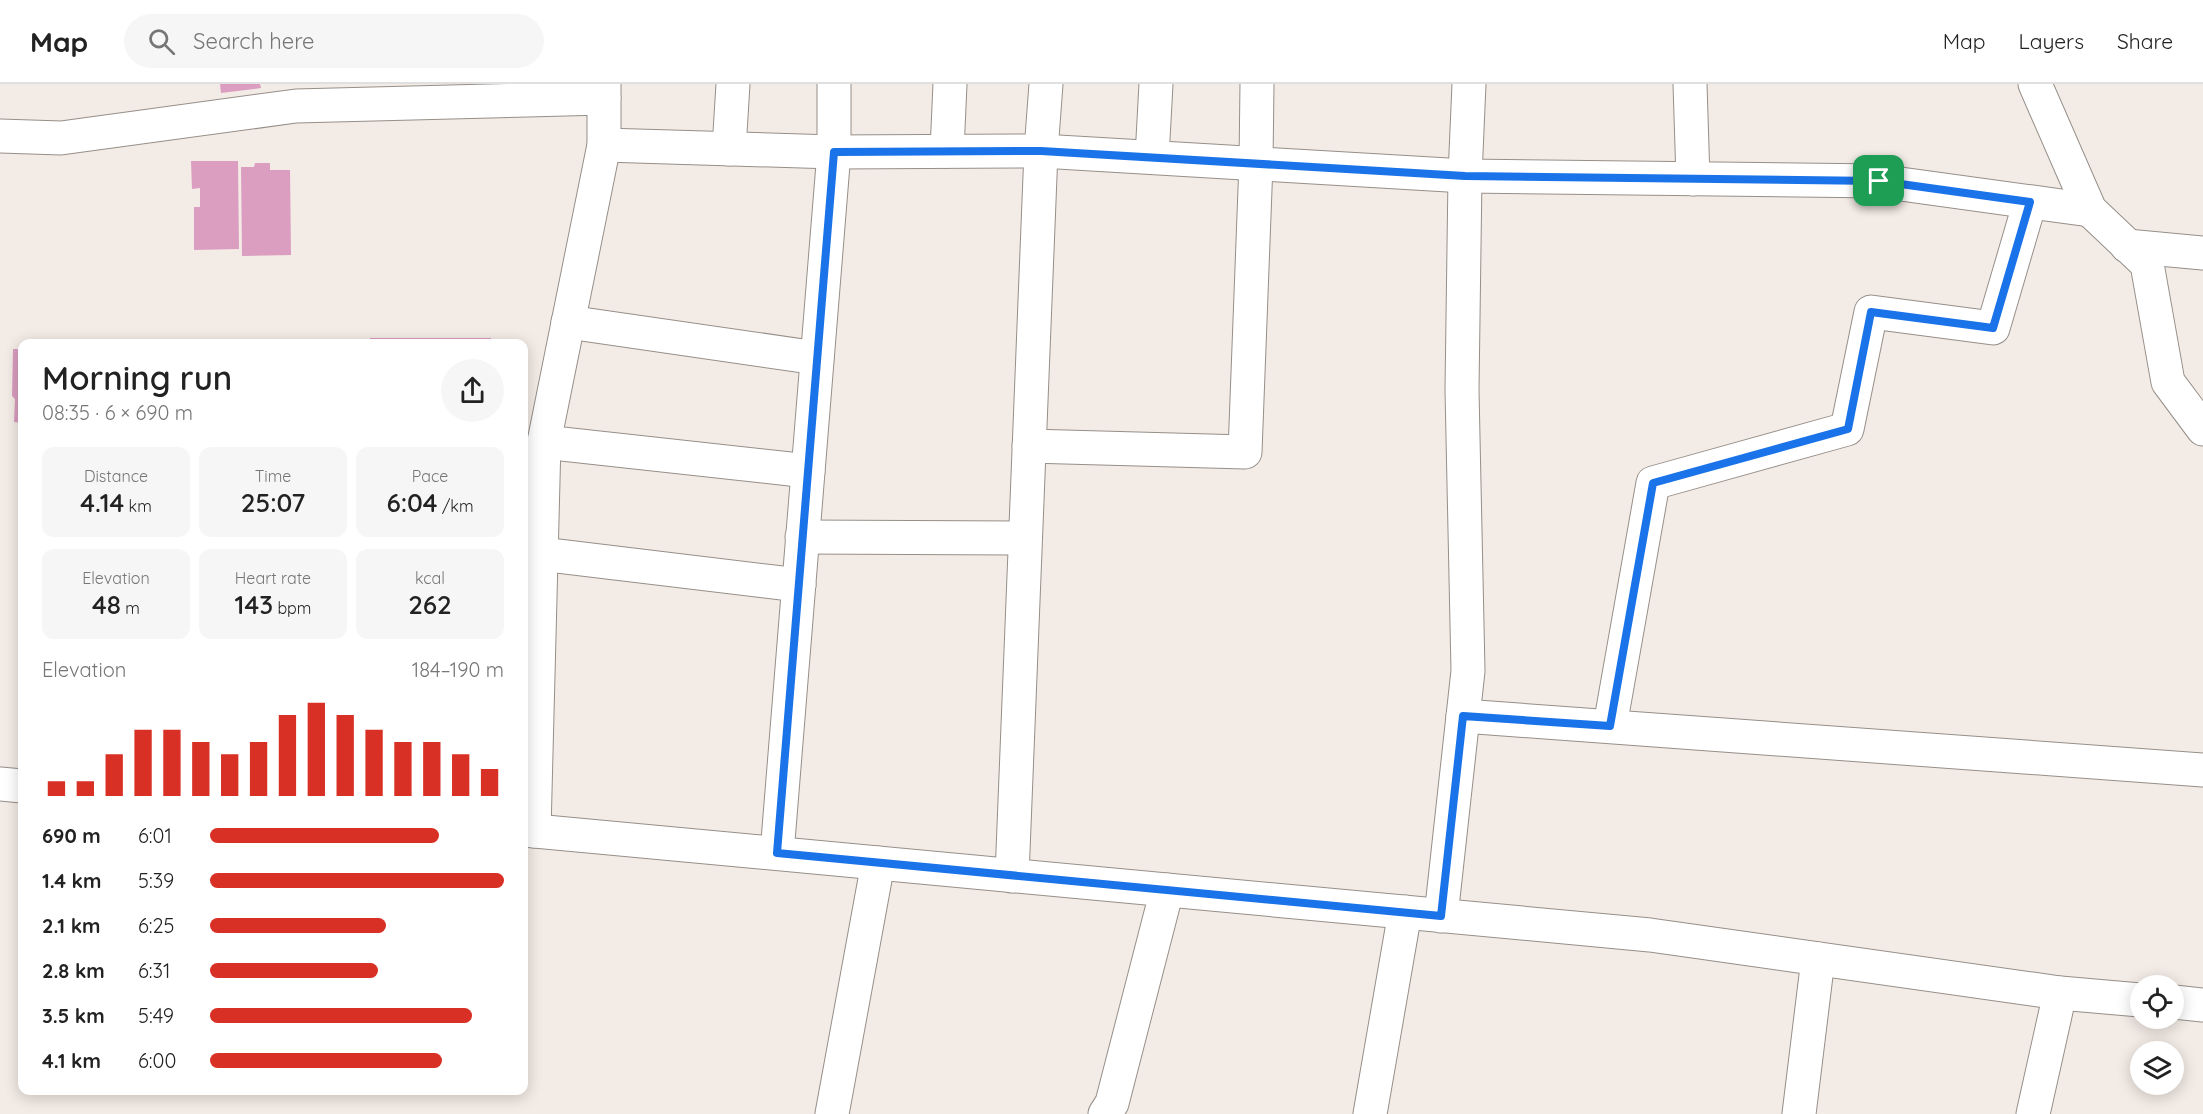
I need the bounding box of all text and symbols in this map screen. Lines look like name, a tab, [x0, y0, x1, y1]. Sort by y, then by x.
search box	[124, 14, 544, 68]
text: Map	[30, 24, 88, 59]
icon: search	[145, 25, 178, 58]
text: Search here	[193, 27, 315, 55]
text: Map	[1943, 28, 1986, 54]
text: Layers	[2019, 28, 2084, 54]
text: Share	[2117, 28, 2173, 54]
pin	[1853, 155, 1904, 206]
icon: arrive	[1862, 164, 1895, 197]
text: Morning run	[42, 357, 232, 398]
button: share	[441, 359, 504, 422]
text: 08:35 · 6 × 690 m	[42, 400, 193, 425]
text: Distance	[84, 466, 148, 486]
text: Time	[255, 466, 291, 486]
text: Pace	[412, 466, 448, 486]
text: 4.14	[80, 486, 124, 519]
text: 25:07	[241, 486, 305, 519]
text: 6:04	[386, 486, 438, 519]
text: km	[124, 496, 152, 516]
text: /km	[438, 496, 474, 516]
text: Elevation	[82, 568, 150, 588]
text: Heart rate	[235, 568, 311, 588]
text: kcal	[415, 568, 445, 588]
text: 48	[92, 588, 121, 621]
text: 143	[235, 588, 273, 621]
text: 262	[408, 588, 452, 621]
text: m	[121, 598, 140, 618]
text: bpm	[273, 598, 311, 618]
text: Elevation	[42, 657, 126, 682]
text: 184–190 m	[412, 657, 504, 682]
text: 690 m	[42, 823, 101, 848]
text: 6:01	[138, 823, 172, 848]
text: 1.4 km	[42, 868, 101, 893]
text: 5:39	[138, 868, 174, 893]
text: 2.1 km	[42, 913, 101, 938]
text: 6:25	[138, 913, 174, 938]
text: 2.8 km	[42, 958, 105, 983]
text: 6:31	[138, 958, 170, 983]
map controls	[2130, 975, 2184, 1095]
button: locate	[2130, 975, 2184, 1029]
text: 3.5 km	[42, 1003, 105, 1028]
text: 5:49	[138, 1003, 174, 1028]
button: layers	[2130, 1041, 2184, 1095]
text: 4.1 km	[42, 1048, 101, 1073]
text: 6:00	[138, 1048, 176, 1073]

